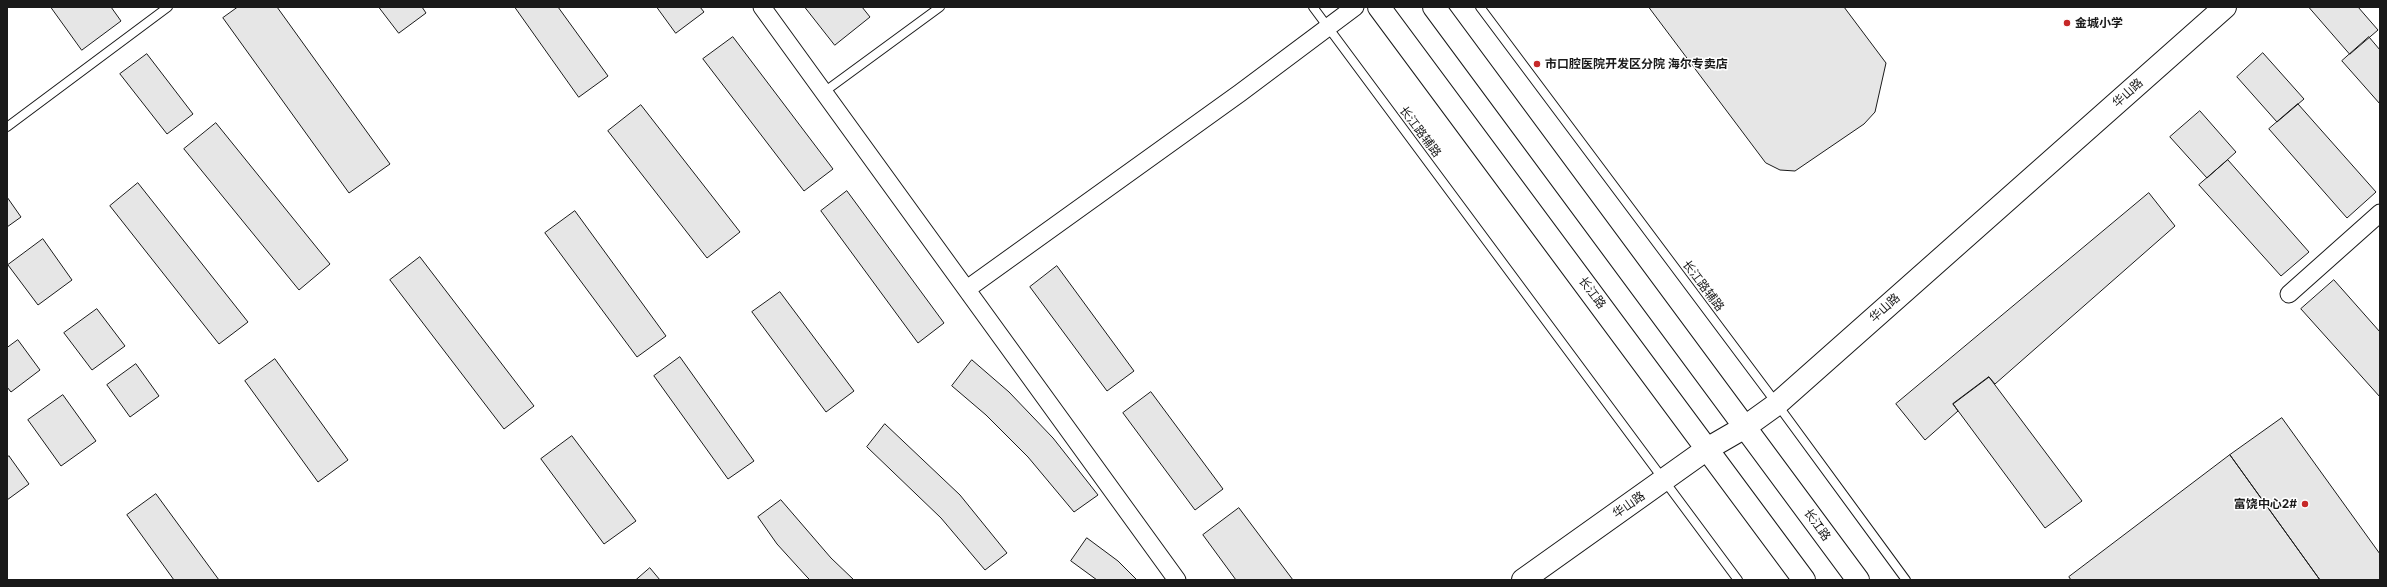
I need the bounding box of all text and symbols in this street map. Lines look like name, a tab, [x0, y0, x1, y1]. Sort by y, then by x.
place label: 金城小学	[2075, 16, 2123, 30]
marker: 金城小学	[2062, 18, 2072, 28]
place label: 市口腔医院开发区分院 海尔专卖店	[1545, 57, 1728, 71]
marker: 市口腔医院开发区分院 海尔专卖店	[1532, 59, 1542, 69]
street label: 华山路	[2110, 76, 2146, 110]
street label: 长江路辅路	[1396, 104, 1444, 160]
street label: 长江路辅路	[1679, 258, 1727, 314]
street label: 长江路	[1575, 274, 1609, 312]
street label: 华山路	[1867, 291, 1903, 325]
street label: 华山路	[1610, 489, 1648, 521]
place label: 富饶中心2#	[2234, 497, 2297, 511]
marker: 富饶中心2#	[2300, 499, 2310, 509]
street label: 长江路	[1801, 506, 1833, 544]

